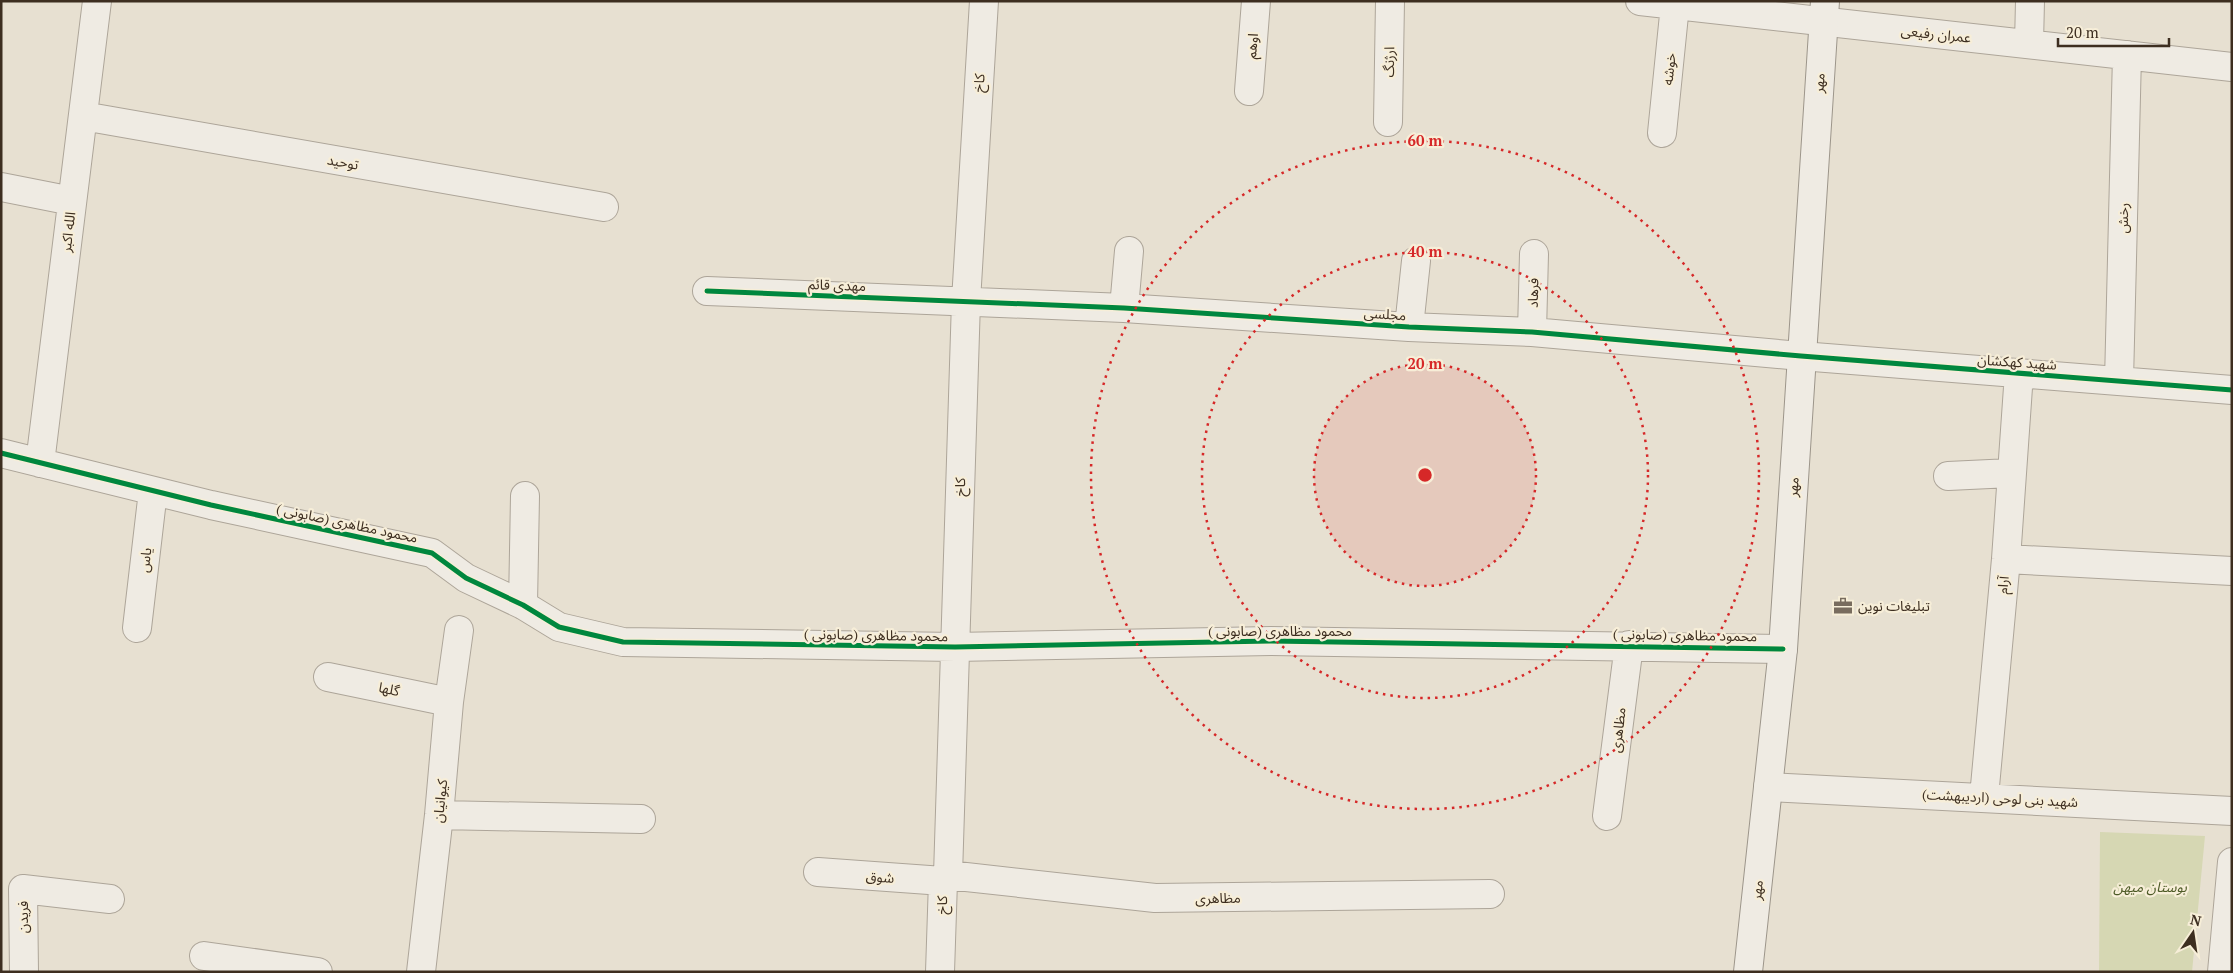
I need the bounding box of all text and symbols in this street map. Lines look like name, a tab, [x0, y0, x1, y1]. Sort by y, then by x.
scale bar	[2058, 15, 2169, 47]
street label: عمران رفیعی	[1900, 20, 1972, 47]
text: 20 m	[2066, 22, 2099, 42]
street label: اوهم	[1241, 32, 1264, 60]
street label: ارژنگ	[1379, 47, 1398, 77]
street label: خوشه	[1657, 52, 1680, 86]
street label: مهر	[1808, 72, 1829, 95]
street label: کاخ	[968, 73, 991, 93]
text: 60 m	[1408, 130, 1443, 150]
street label: توحید	[326, 149, 360, 174]
street label: رخش	[2113, 203, 2132, 233]
street label: الله اکبر	[55, 211, 79, 254]
text: 40 m	[1408, 241, 1443, 261]
street label: مهدی قائم	[808, 274, 866, 297]
street label: فرهاد	[1523, 278, 1542, 308]
street label: مجلسی	[1363, 303, 1407, 324]
street label: شهید کهکشان	[1977, 349, 2057, 374]
text: 20 m	[1408, 353, 1443, 373]
centre of rings	[1416, 466, 1434, 484]
street label: مهر	[1782, 476, 1803, 499]
street label: کاخ	[950, 477, 971, 497]
street label: محمود مظاهری (صابونی )	[275, 498, 420, 547]
street label: یاس	[134, 546, 155, 574]
street label: آرام	[1992, 574, 2015, 595]
office icon: تبلیغات نوین	[1832, 595, 1854, 617]
place label: تبلیغات نوین	[1858, 596, 1930, 615]
street label: محمود مظاهری (صابونی )	[1208, 621, 1352, 640]
street label: محمود مظاهری (صابونی )	[804, 624, 948, 645]
street label: محمود مظاهری (صابونی )	[1613, 624, 1757, 645]
street label: گلها	[377, 677, 402, 700]
street label: مظاهری	[1605, 706, 1630, 754]
street label: کیوانیان	[428, 778, 451, 824]
street label: شهید بنی لوحی (اردیبهشت)	[1922, 784, 2079, 811]
street label: شوق	[865, 866, 895, 887]
park label: بوستان میهن	[2113, 877, 2187, 896]
street label: مهر	[1746, 879, 1767, 902]
street label: مظاهری	[1195, 888, 1241, 907]
street label: کاخ	[932, 895, 953, 915]
street label: فریدن	[13, 901, 32, 933]
north arrow	[2168, 908, 2218, 958]
text: N	[2189, 909, 2204, 930]

